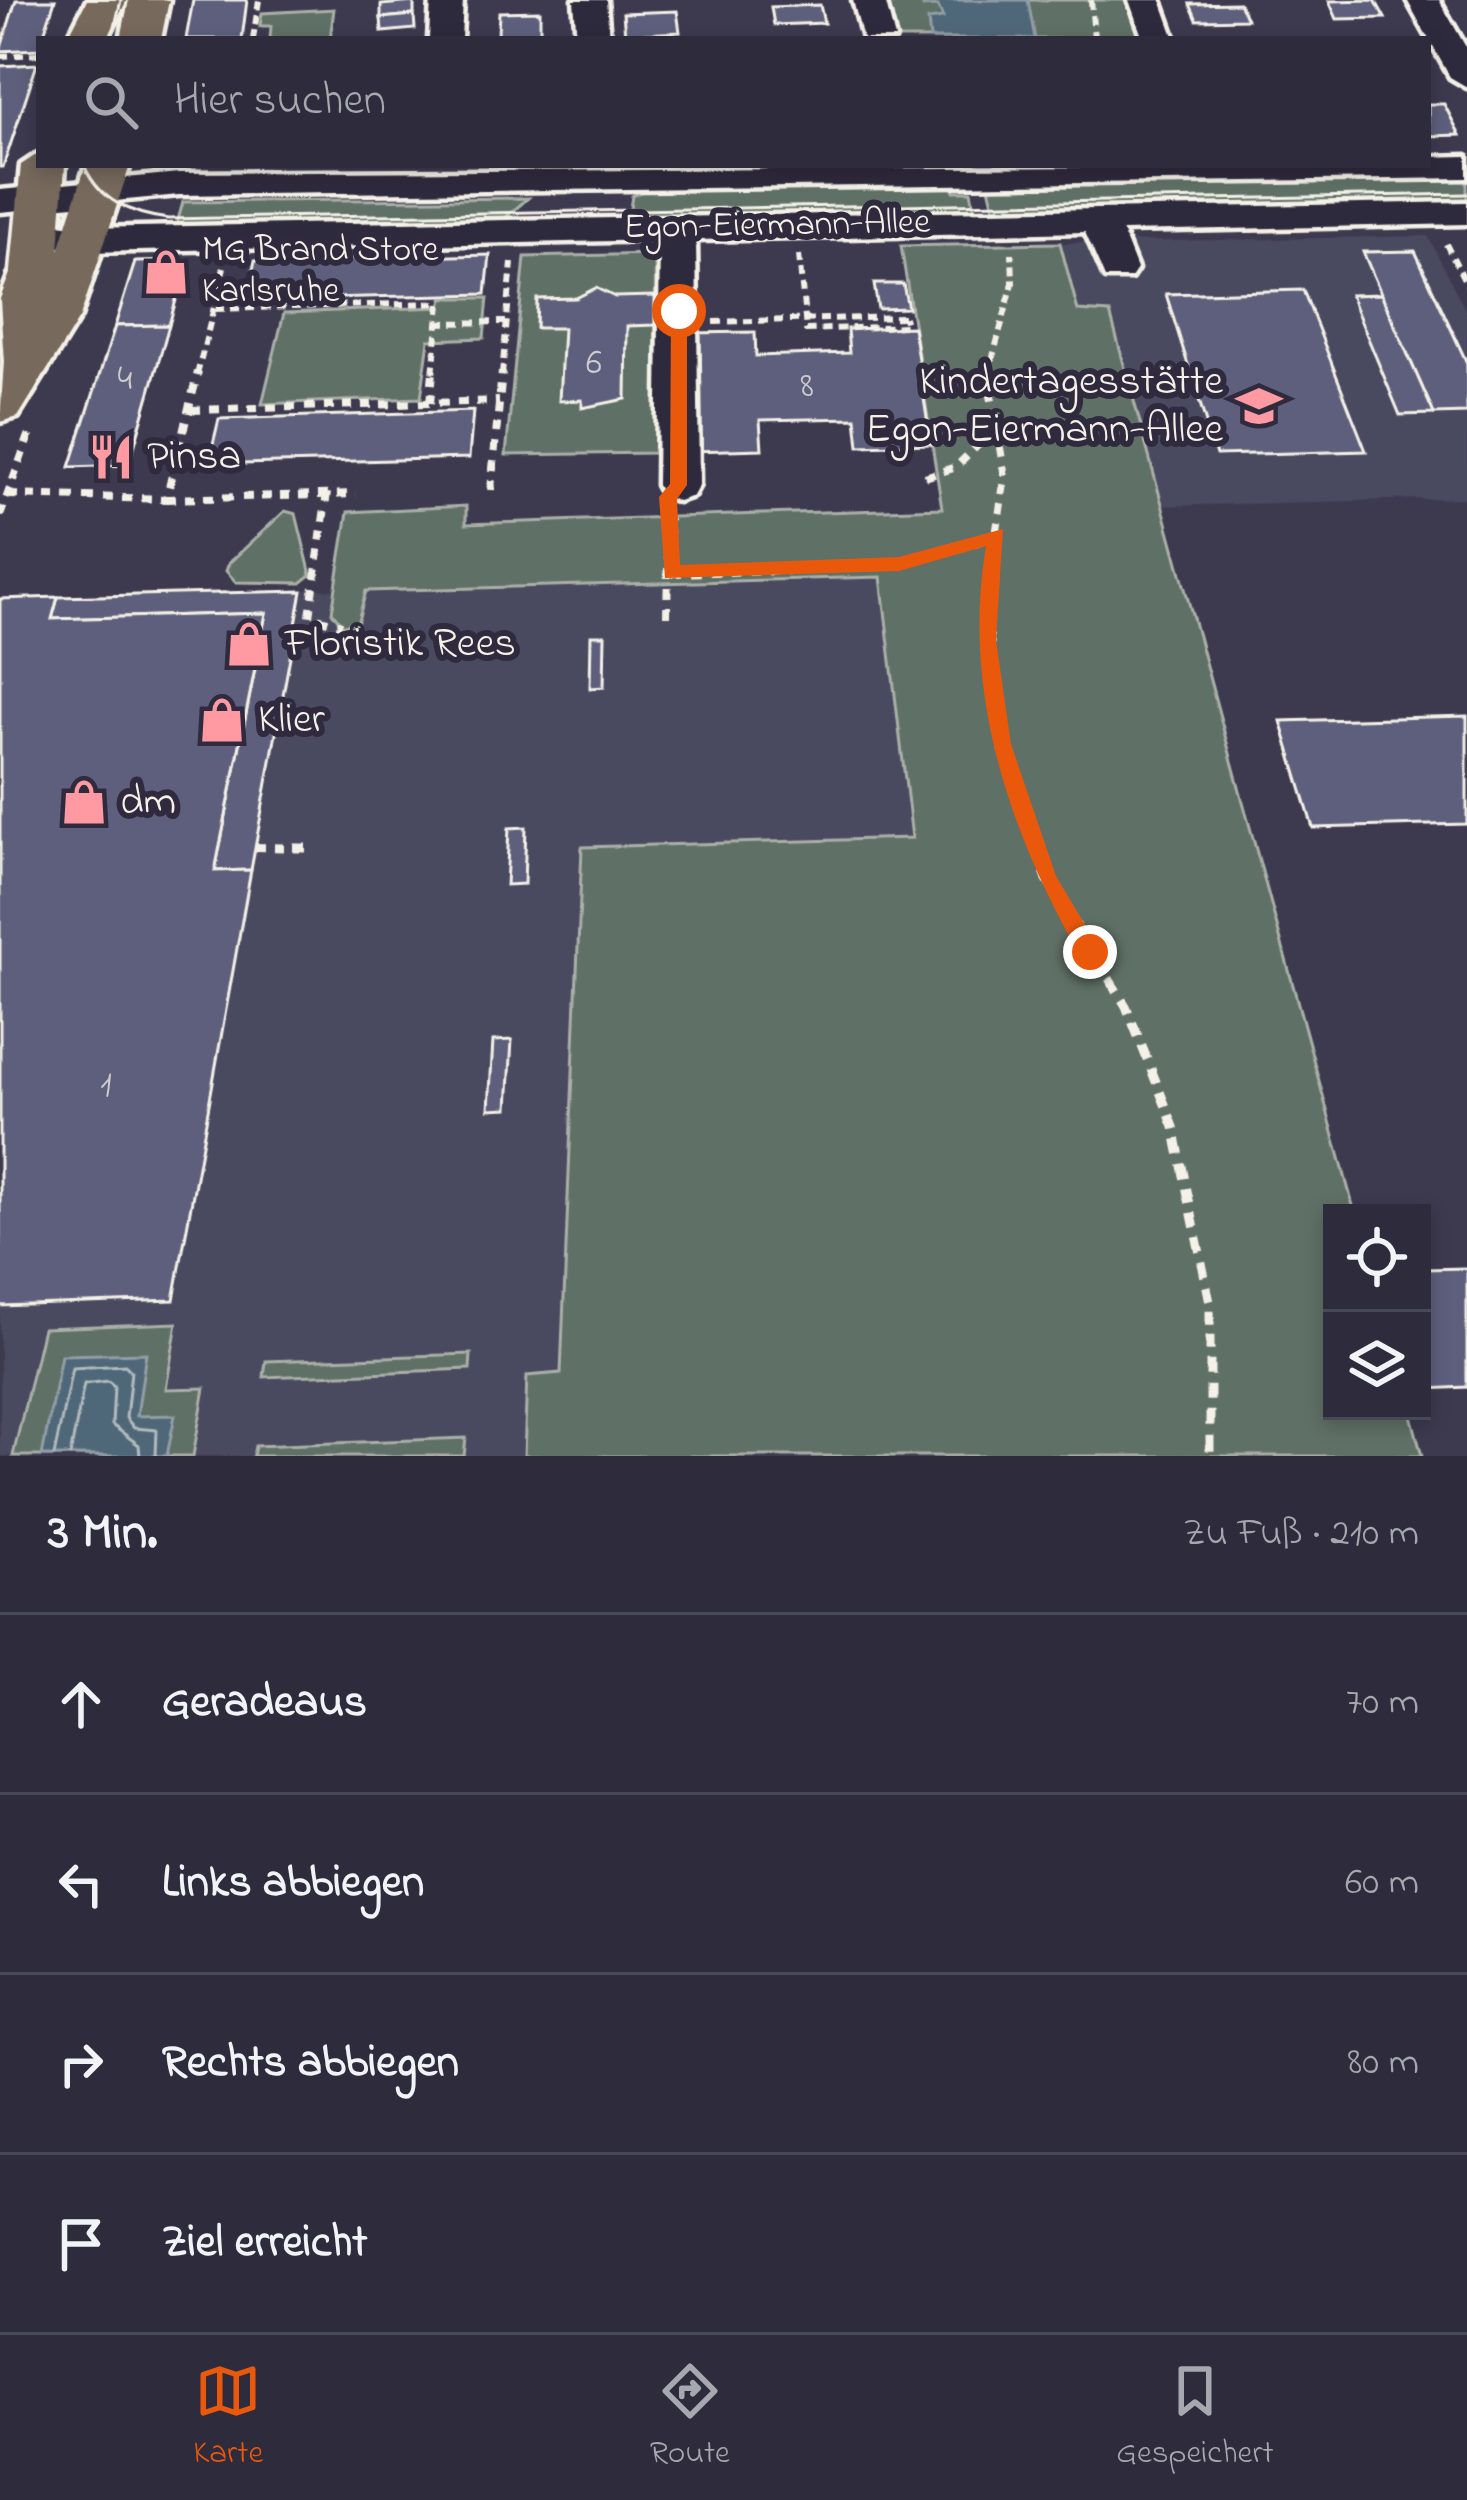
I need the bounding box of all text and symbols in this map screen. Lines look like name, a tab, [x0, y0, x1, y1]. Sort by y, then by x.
search box	[36, 36, 1431, 168]
icon: search	[78, 69, 144, 135]
text: Hier suchen	[174, 69, 386, 135]
street label: Egon-Eiermann-Allee	[623, 197, 932, 255]
place label: MG Brand Store Karlsruhe	[202, 225, 439, 319]
shop icon: MG Brand Store Karlsruhe	[141, 247, 191, 297]
route start	[652, 284, 706, 338]
house number: 6	[586, 338, 602, 391]
place label: Kindertagesstätte Egon-Eiermann-Allee	[865, 352, 1223, 461]
house number: 4	[118, 354, 133, 407]
house number: 8	[800, 361, 814, 414]
school or university icon: Kindertagesstätte Egon-Eiermann-Allee	[1234, 381, 1284, 431]
place label: Pinsa	[147, 427, 241, 488]
restaurant icon: Pinsa	[86, 432, 136, 482]
place label: Floristik Rees	[284, 614, 516, 675]
shop icon: Floristik Rees	[224, 619, 274, 669]
place label: Klier	[258, 690, 326, 751]
shop icon: Klier	[197, 695, 247, 745]
place label: dm	[120, 772, 176, 833]
shop icon: dm	[59, 777, 109, 827]
route end	[1063, 925, 1117, 979]
house number: 1	[100, 1060, 112, 1113]
map controls	[1323, 1204, 1431, 1420]
button: locate	[1323, 1204, 1431, 1312]
button: layers	[1323, 1312, 1431, 1420]
text: 3 Min.	[48, 1497, 158, 1572]
text: Zu Fuß · 210 m	[1183, 1506, 1419, 1563]
icon: ahead	[48, 1671, 114, 1737]
text: Geradeaus	[162, 1671, 367, 1737]
text: 70 m	[1346, 1675, 1419, 1732]
icon: left	[48, 1851, 114, 1917]
text: Links abbiegen	[162, 1851, 424, 1917]
text: 60 m	[1345, 1855, 1419, 1912]
icon: right	[48, 2031, 114, 2097]
text: Rechts abbiegen	[162, 2031, 459, 2097]
text: 80 m	[1348, 2035, 1419, 2092]
icon: arrive	[48, 2211, 114, 2277]
text: Ziel erreicht	[162, 2211, 367, 2277]
tab: Karte	[193, 2358, 263, 2478]
tab: Route	[650, 2358, 730, 2478]
tab: Gespeichert	[1116, 2358, 1274, 2478]

